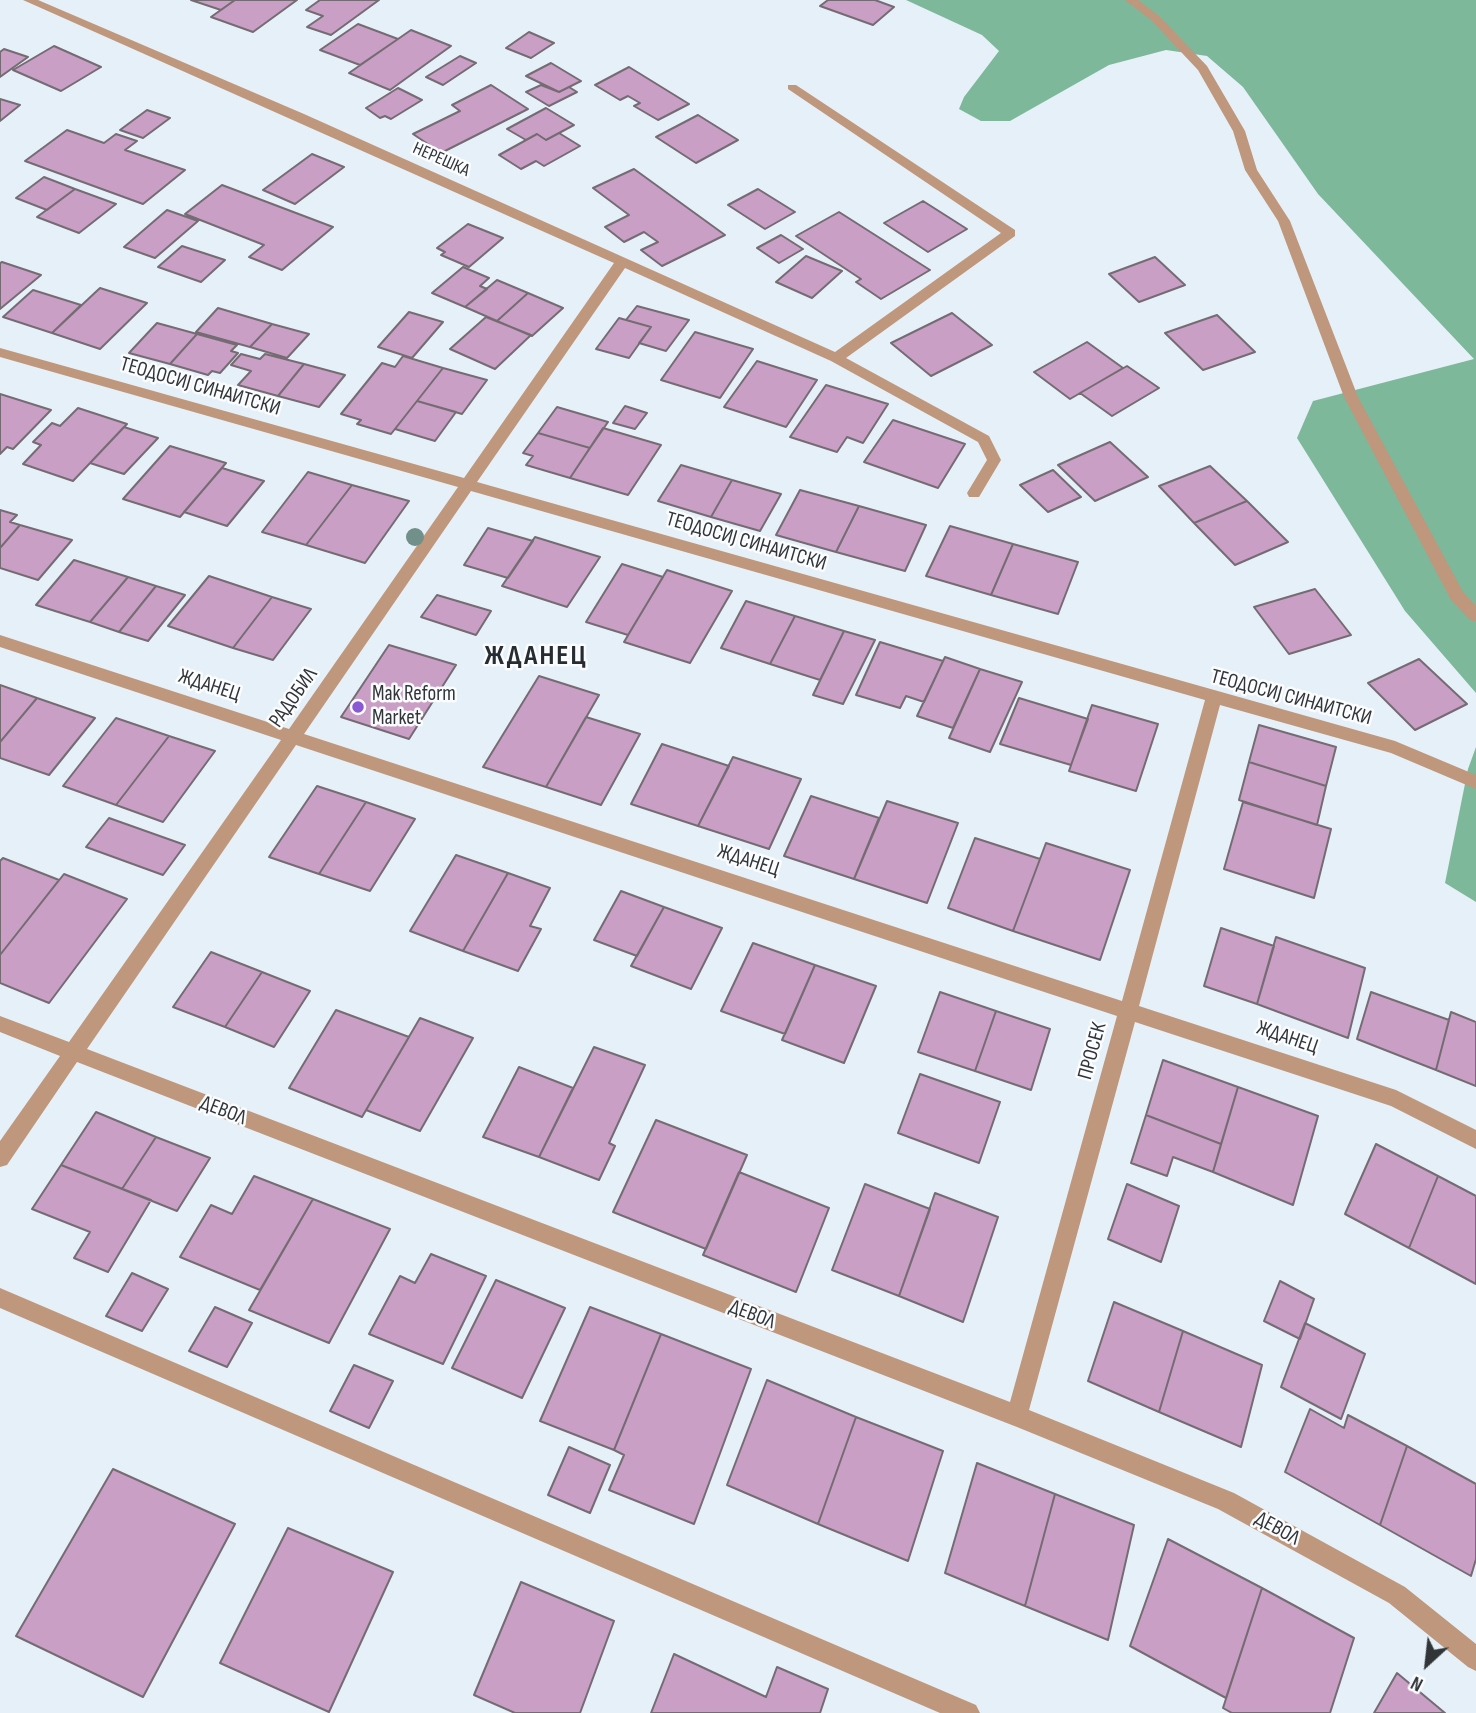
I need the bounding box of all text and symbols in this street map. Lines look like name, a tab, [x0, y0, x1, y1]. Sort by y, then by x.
street label: НЕРЕШКА	[409, 138, 473, 182]
street label: ТЕОДОСИЈ СИНАИТСКИ	[117, 352, 283, 422]
street label: ТЕОДОСИЈ СИНАИТСКИ	[663, 507, 829, 577]
district label: ЖДАНЕЦ	[485, 640, 587, 674]
street label: РАДОБИЛ	[264, 663, 324, 733]
street label: ЖДАНЕЦ	[175, 664, 243, 708]
street label: ТЕОДОСИЈ СИНАИТСКИ	[1208, 664, 1374, 732]
place label: Mak Reform Market	[372, 682, 456, 732]
marker: Mak Reform Market	[350, 699, 366, 715]
street label: ЖДАНЕЦ	[714, 839, 782, 883]
street label: ЖДАНЕЦ	[1253, 1016, 1321, 1060]
street label: ПРОСЕК	[1073, 1020, 1113, 1082]
street label: ДЕВОЛ	[196, 1091, 250, 1131]
street label: ДЕВОЛ	[725, 1295, 779, 1335]
street label: ДЕВОЛ	[1250, 1507, 1304, 1551]
north arrow	[1392, 1629, 1462, 1699]
text: N	[1407, 1671, 1427, 1696]

